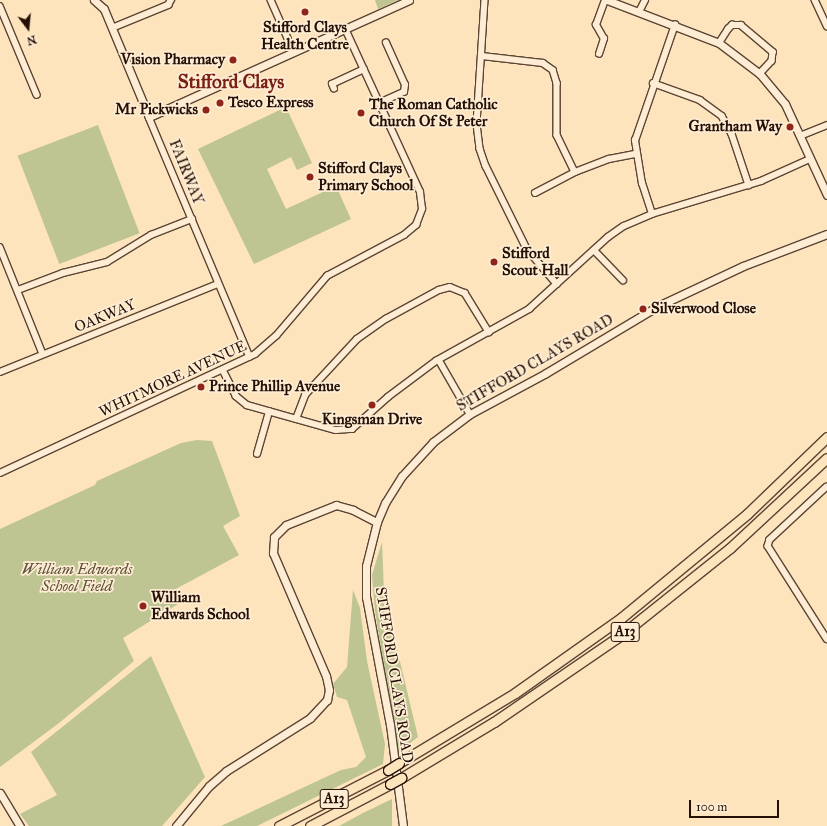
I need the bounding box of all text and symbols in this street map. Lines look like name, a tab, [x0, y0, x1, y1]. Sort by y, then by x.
marker: Stifford Clays Health Centre	[300, 7, 310, 17]
north arrow	[8, 8, 48, 48]
place label: Stifford Clays Health Centre	[261, 18, 349, 53]
text: N	[25, 32, 38, 48]
place label: Vision Pharmacy	[121, 51, 225, 69]
marker: Vision Pharmacy	[228, 55, 238, 65]
district label: Stifford Clays	[178, 71, 284, 93]
place label: Tesco Express	[228, 94, 314, 112]
place label: The Roman Catholic Church Of St Peter	[369, 95, 498, 130]
marker: Tesco Express	[215, 98, 225, 108]
place label: Mr Pickwicks	[115, 101, 198, 119]
marker: Mr Pickwicks	[201, 105, 211, 115]
marker: The Roman Catholic Church Of St Peter	[356, 108, 366, 118]
place label: Grantham Way	[689, 118, 782, 136]
marker: Grantham Way	[785, 122, 795, 132]
street label: FAIRWAY	[165, 137, 207, 207]
place label: Stifford Clays Primary School	[318, 159, 414, 194]
marker: Stifford Clays Primary School	[305, 172, 315, 182]
place label: Stifford Scout Hall	[502, 244, 569, 279]
marker: Stifford Scout Hall	[489, 257, 499, 267]
street label: OAKWAY	[72, 296, 138, 336]
place label: Silverwood Close	[651, 300, 756, 318]
marker: Silverwood Close	[638, 304, 648, 314]
street label: STIFFORD CLAYS ROAD	[453, 311, 617, 415]
street label: WHITMORE AVENUE	[96, 337, 250, 421]
place label: Prince Phillip Avenue	[209, 378, 340, 396]
marker: Prince Phillip Avenue	[196, 382, 206, 392]
marker: Kingsman Drive	[367, 400, 377, 410]
place label: Kingsman Drive	[322, 411, 422, 429]
park label: William Edwards School Field	[22, 560, 132, 595]
street label: STIFFORD CLAYS ROAD	[371, 586, 417, 764]
place label: William Edwards School	[151, 588, 250, 623]
marker: William Edwards School	[138, 601, 148, 611]
road number: A13	[610, 620, 640, 644]
road number: A13	[319, 787, 349, 811]
scale bar	[691, 792, 781, 818]
text: 100 m	[696, 800, 727, 814]

